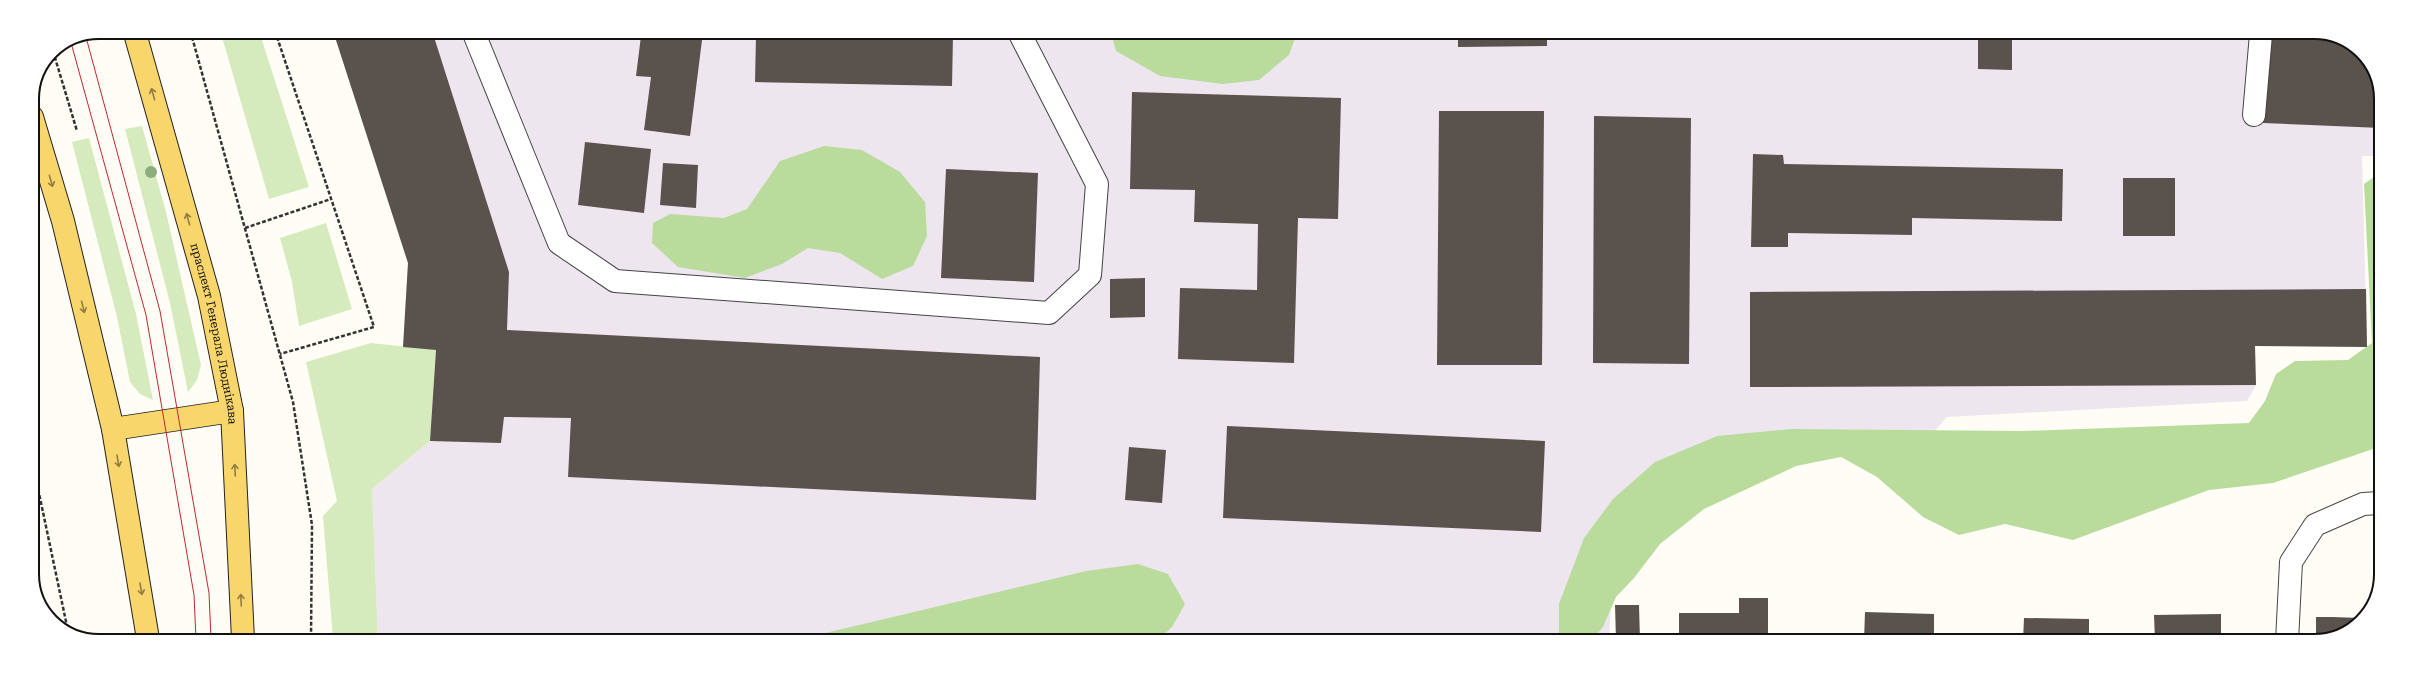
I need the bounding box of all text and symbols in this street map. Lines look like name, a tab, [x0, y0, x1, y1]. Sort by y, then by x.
one-way arrow	[149, 88, 156, 101]
one-way arrow	[48, 174, 55, 187]
one-way arrow	[184, 213, 191, 226]
street label: праспект Генерала Люднікава	[187, 241, 240, 425]
one-way arrow	[80, 300, 88, 313]
one-way arrow	[115, 454, 123, 467]
one-way arrow	[231, 464, 238, 477]
one-way arrow	[137, 582, 145, 595]
one-way arrow	[237, 594, 245, 607]

